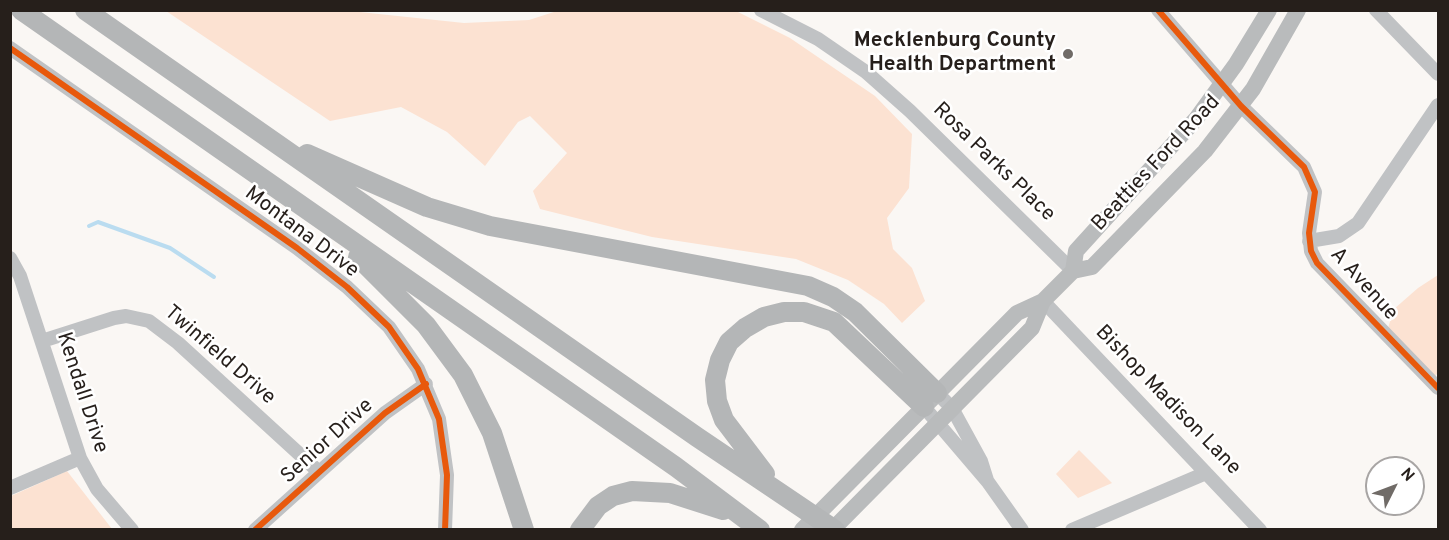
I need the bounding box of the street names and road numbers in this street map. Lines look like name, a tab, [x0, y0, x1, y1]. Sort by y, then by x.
street label: Beatties Ford Road	[1087, 91, 1227, 237]
street label: Rosa Parks Place	[927, 98, 1059, 228]
street label: Montana Drive	[239, 182, 363, 284]
street label: A Avenue	[1324, 243, 1402, 327]
street label: Twinfield Drive	[158, 301, 280, 411]
street label: Bishop Madison Lane	[1089, 321, 1245, 481]
street label: Kendall Drive	[50, 329, 112, 457]
street label: Senior Drive	[277, 394, 379, 490]

